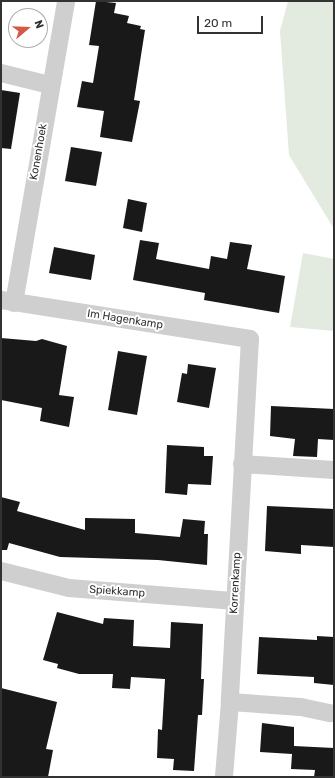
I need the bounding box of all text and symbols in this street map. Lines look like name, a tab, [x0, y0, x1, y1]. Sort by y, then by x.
north arrow	[8, 8, 48, 48]
scale bar	[199, 8, 265, 34]
text: 20 m	[204, 16, 232, 30]
text: N	[31, 18, 46, 30]
street label: Konenhoek	[28, 123, 50, 181]
street label: Im Hagenkamp	[86, 307, 164, 333]
street label: Korrenkamp	[228, 552, 244, 614]
street label: Spiekkamp	[89, 583, 145, 601]

